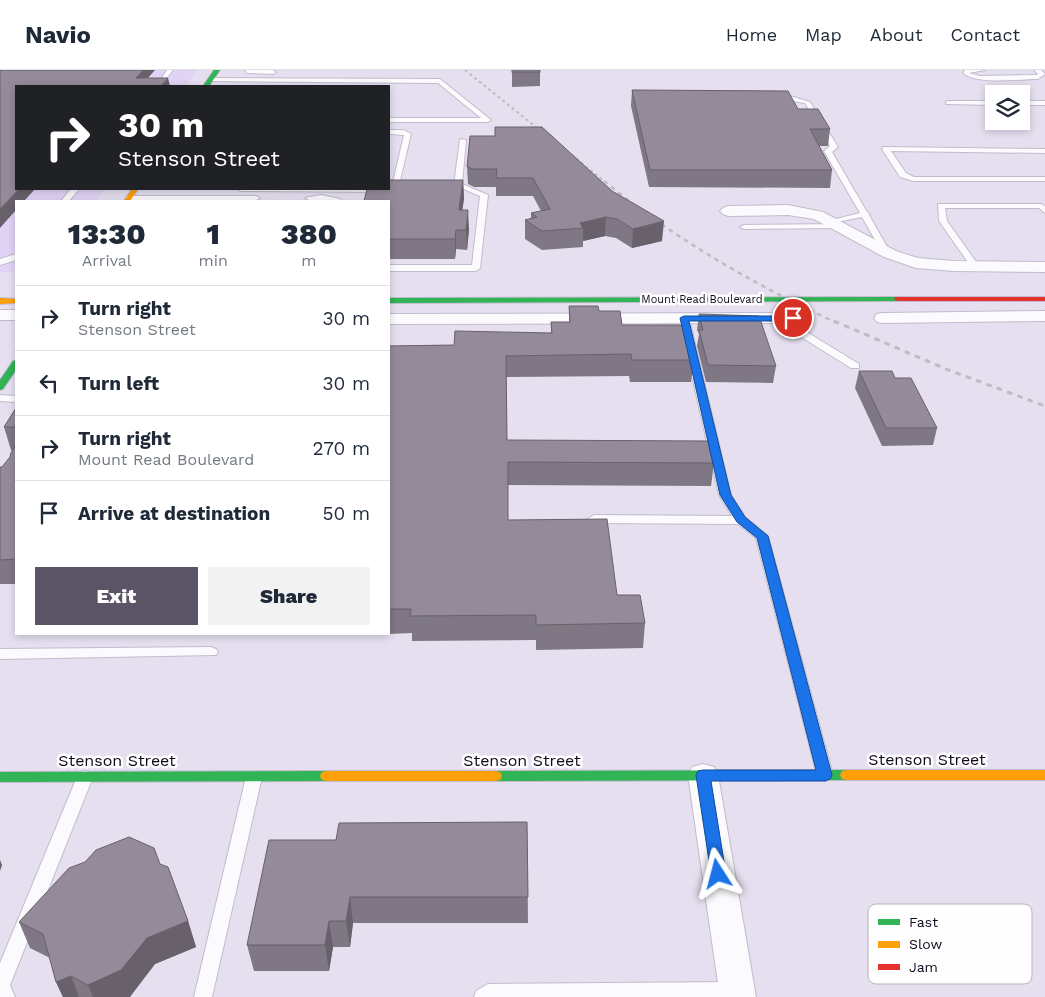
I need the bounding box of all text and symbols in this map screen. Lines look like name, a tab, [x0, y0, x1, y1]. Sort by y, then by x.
text: Navio	[25, 21, 91, 49]
text: Home	[726, 24, 777, 45]
text: Map	[805, 24, 842, 45]
text: About	[870, 24, 922, 45]
text: Contact	[950, 24, 1020, 45]
map controls	[985, 85, 1030, 130]
button: layers	[985, 85, 1030, 130]
text: 30 m	[118, 104, 204, 146]
icon: right	[35, 105, 100, 170]
text: Stenson Street	[118, 146, 280, 171]
text: 13:30	[68, 216, 146, 251]
text: 1	[207, 216, 220, 251]
text: 380	[281, 216, 337, 251]
text: Arrival	[82, 251, 132, 270]
text: min	[199, 251, 228, 270]
text: m	[301, 251, 317, 270]
street label: Mount Read Boulevard	[641, 293, 763, 306]
text: Turn right	[78, 297, 171, 320]
pin	[772, 297, 814, 339]
icon: right	[35, 304, 63, 332]
icon: arrive	[779, 304, 807, 332]
text: 30 m	[323, 307, 370, 330]
text: Stenson Street	[78, 320, 196, 339]
icon: left	[35, 369, 63, 397]
text: Turn left	[78, 372, 159, 395]
text: 30 m	[323, 372, 370, 395]
text: Turn right	[78, 427, 171, 450]
icon: right	[35, 434, 63, 462]
text: 270 m	[313, 437, 370, 460]
text: Mount Read Boulevard	[78, 450, 254, 469]
icon: arrive	[35, 499, 63, 527]
text: Arrive at destination	[78, 502, 270, 525]
text: 50 m	[323, 502, 370, 525]
button: Exit	[35, 567, 198, 625]
button: Share	[208, 567, 370, 625]
street label: Stenson Street	[868, 750, 986, 769]
street label: Stenson Street	[58, 751, 176, 770]
street label: Stenson Street	[463, 751, 581, 770]
position arrow	[691, 847, 743, 899]
legend	[868, 904, 1032, 984]
text: Fast	[909, 914, 938, 930]
text: Slow	[909, 936, 942, 952]
text: Jam	[909, 959, 938, 975]

